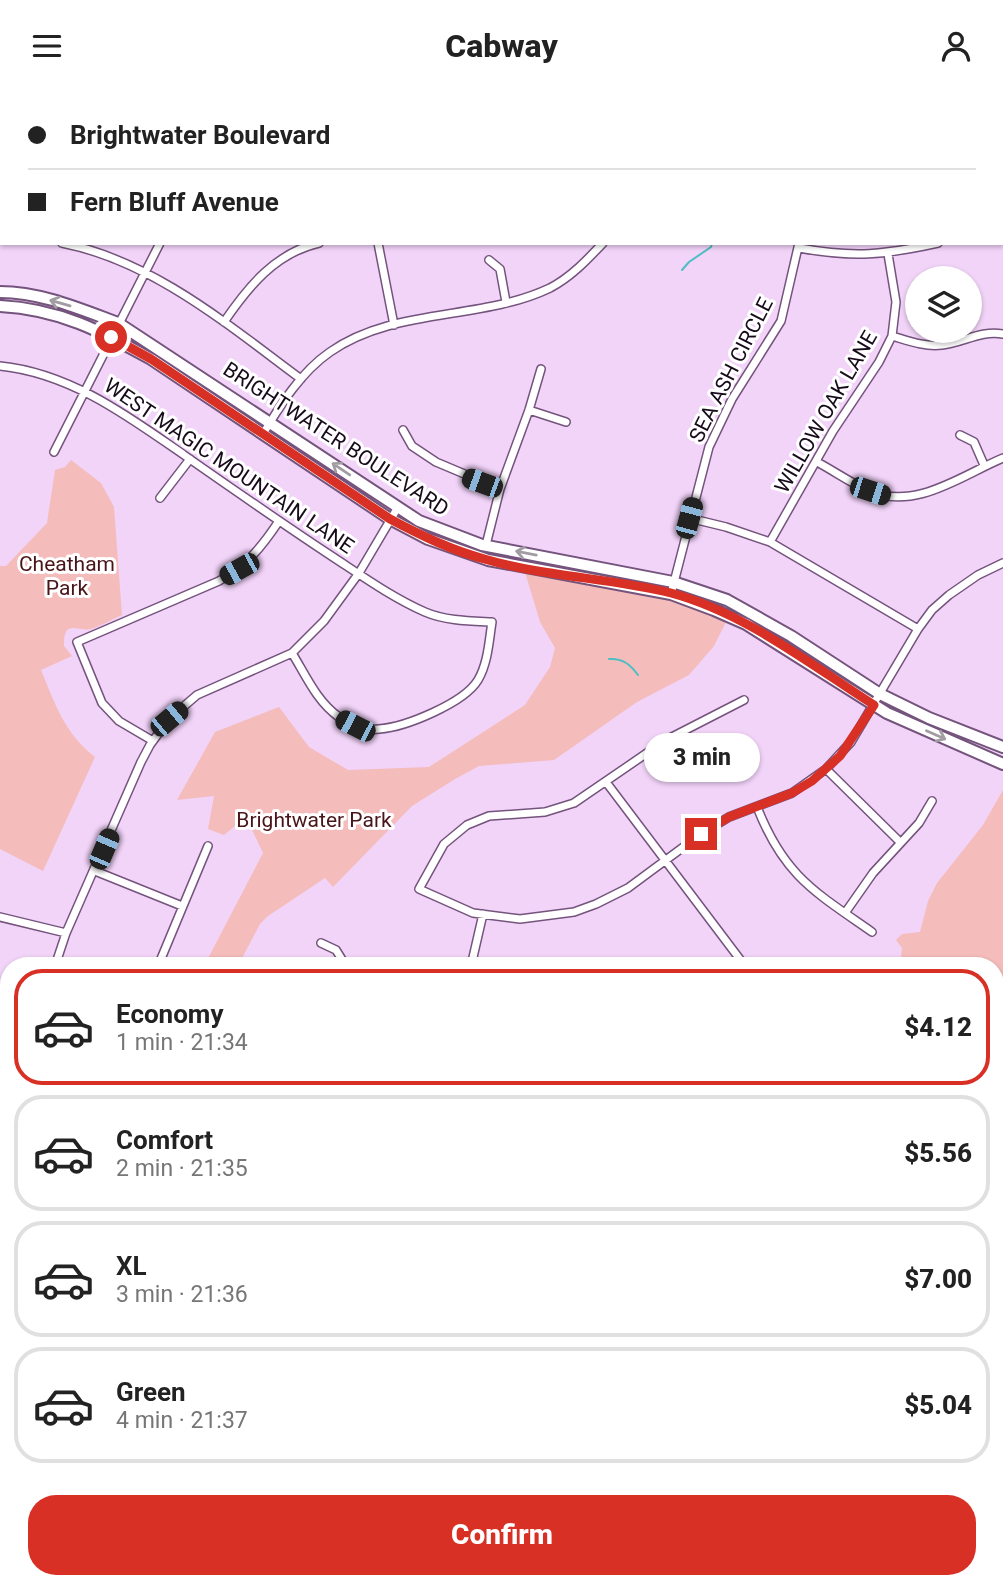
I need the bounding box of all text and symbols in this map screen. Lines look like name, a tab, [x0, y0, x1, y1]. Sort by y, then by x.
icon: menu	[28, 27, 66, 65]
text: Cabway	[445, 27, 558, 65]
icon: person	[937, 27, 975, 65]
text: Brightwater Boulevard	[70, 120, 330, 150]
text: Fern Bluff Avenue	[70, 187, 279, 217]
map controls	[905, 266, 982, 343]
button: layers	[905, 266, 982, 343]
street label: SEA ASH CIRCLE	[684, 294, 778, 446]
one-way arrow	[49, 295, 71, 308]
route start	[95, 321, 127, 353]
street label: WILLOW OAK LANE	[770, 327, 882, 497]
street label: BRIGHTWATER BOULEVARD	[219, 357, 453, 521]
street label: WEST MAGIC MOUNTAIN LANE	[100, 373, 358, 559]
one-way arrow	[331, 462, 351, 476]
car	[459, 466, 506, 500]
car	[847, 475, 894, 507]
car	[674, 495, 705, 541]
one-way arrow	[515, 546, 538, 559]
car	[216, 550, 263, 588]
park label: Cheatham Park	[19, 552, 115, 600]
car	[147, 697, 192, 741]
car	[332, 707, 379, 745]
one-way arrow	[924, 729, 946, 742]
callout: 3 min	[643, 733, 759, 781]
text: 3 min	[673, 744, 731, 771]
park label: Brightwater Park	[236, 808, 392, 832]
route end	[685, 818, 717, 850]
car	[87, 826, 122, 872]
icon: car	[32, 996, 95, 1059]
text: Economy	[116, 999, 223, 1029]
text: $4.12	[904, 1012, 972, 1042]
text: 1 min · 21:34	[116, 1029, 248, 1056]
icon: car	[32, 1122, 95, 1185]
text: Comfort	[116, 1125, 213, 1155]
text: $5.56	[904, 1138, 972, 1168]
text: 2 min · 21:35	[116, 1155, 248, 1182]
icon: car	[32, 1248, 95, 1311]
text: XL	[116, 1251, 147, 1281]
text: $7.00	[904, 1264, 972, 1294]
text: 3 min · 21:36	[116, 1281, 248, 1308]
icon: car	[32, 1374, 95, 1437]
text: Green	[116, 1377, 186, 1407]
text: $5.04	[904, 1390, 972, 1420]
text: 4 min · 21:37	[116, 1407, 248, 1434]
button: Confirm	[28, 1495, 976, 1575]

